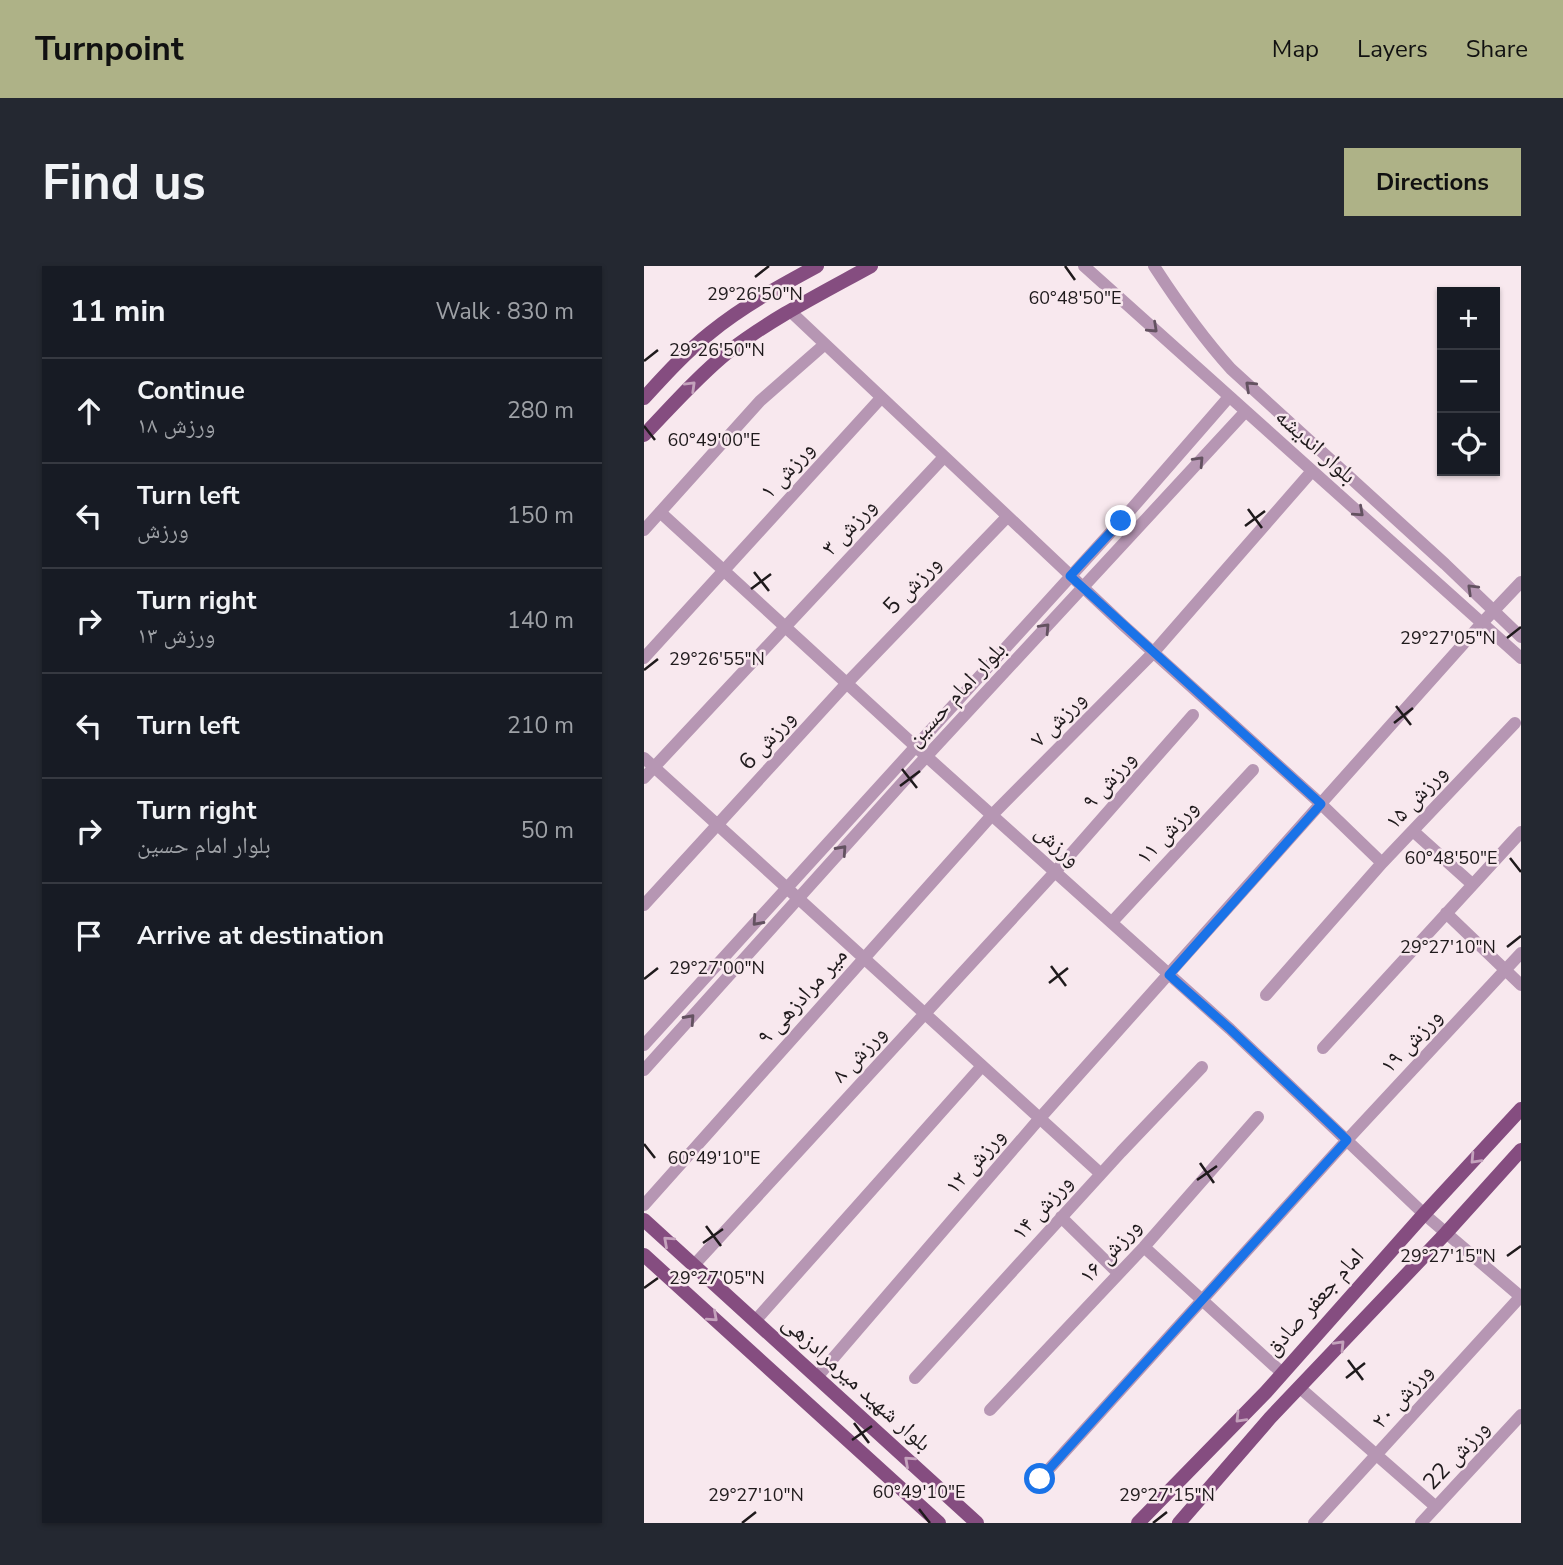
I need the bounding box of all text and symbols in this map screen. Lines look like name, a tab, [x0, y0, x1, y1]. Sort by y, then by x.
text: Turnpoint	[35, 27, 184, 72]
text: Map	[1272, 33, 1319, 65]
text: Layers	[1357, 33, 1428, 65]
text: Share	[1466, 33, 1528, 65]
button: Directions	[1344, 148, 1521, 216]
text: Find us	[42, 149, 206, 216]
text: 29°26'50"N	[707, 282, 803, 306]
text: 60°48'50"E	[1029, 286, 1122, 310]
map controls	[1437, 287, 1500, 476]
button: +	[1437, 287, 1500, 350]
text: 11 min	[70, 291, 166, 332]
text: Walk · 830 m	[435, 296, 574, 327]
one-way arrow	[1145, 320, 1158, 332]
text: 29°26'50"N	[669, 338, 765, 362]
button: −	[1437, 350, 1500, 413]
text: Continue	[137, 373, 245, 408]
one-way arrow	[683, 382, 696, 395]
one-way arrow	[1245, 382, 1258, 395]
icon: ahead	[70, 392, 108, 430]
text: 280 m	[507, 395, 574, 426]
street label: بلوار اندیشه	[1269, 401, 1363, 491]
text: ورزش ۱۸	[137, 410, 215, 441]
button: locate	[1437, 413, 1500, 476]
text: 60°49'00"E	[668, 428, 761, 452]
street label: ورزش ۱	[753, 434, 821, 506]
one-way arrow	[1191, 456, 1204, 469]
text: Turn left	[137, 478, 240, 513]
street label: ورزش ۳	[814, 492, 884, 562]
icon: left	[70, 497, 108, 535]
text: 150 m	[507, 500, 574, 531]
one-way arrow	[1350, 504, 1363, 517]
route end	[1105, 505, 1136, 536]
text: ورزش	[137, 515, 189, 546]
street label: ورزش 5	[876, 548, 948, 622]
text: Turn right	[137, 583, 256, 618]
one-way arrow	[1467, 585, 1480, 598]
icon: right	[70, 602, 108, 640]
text: 140 m	[507, 605, 574, 636]
text: ورزش ۱۳	[137, 620, 215, 651]
one-way arrow	[1037, 623, 1049, 636]
text: 29°27'05"N	[1400, 626, 1496, 650]
street label: بلوار امام حسین	[899, 635, 1013, 753]
text: 29°26'55"N	[669, 647, 765, 671]
street label: ورزش ۷	[1023, 684, 1093, 754]
street label: ورزش 6	[732, 703, 802, 777]
icon: left	[70, 707, 108, 745]
text: Turn left	[137, 708, 240, 743]
text: 210 m	[507, 710, 574, 741]
street label: ورزش ۹	[1075, 744, 1143, 816]
street label: ورزش ۱۵	[1378, 758, 1454, 836]
text: Turn right	[137, 793, 256, 828]
street label: ورزش ۱۱	[1129, 793, 1205, 871]
icon: right	[70, 812, 108, 850]
text: 50 m	[521, 815, 574, 846]
street label: ورزش	[1028, 816, 1088, 874]
text: بلوار امام حسین	[137, 830, 271, 861]
one-way arrow	[833, 845, 846, 858]
text: 60°48'50"E	[1405, 846, 1498, 870]
one-way arrow	[753, 913, 765, 926]
icon: arrive	[70, 917, 108, 955]
text: Arrive at destination	[137, 918, 384, 953]
text: 29°27'10"N	[1400, 935, 1496, 959]
street label: میر مرادزهی ۹	[750, 941, 854, 1051]
text: 29°27'00"N	[669, 956, 765, 980]
street label: ورزش ۱۹	[1373, 1002, 1449, 1080]
one-way arrow	[681, 1014, 694, 1027]
street label: ورزش ۸	[824, 1019, 894, 1089]
street label: ورزش ۱۲	[938, 1121, 1012, 1201]
text: 60°49'10"E	[668, 1146, 761, 1170]
one-way arrow	[1470, 1151, 1483, 1164]
street label: ورزش ۱۴	[1004, 1168, 1080, 1246]
street label: ورزش ۱۶	[1072, 1212, 1148, 1290]
one-way arrow	[663, 1237, 676, 1250]
street label: امام جعفر صادق	[1257, 1241, 1371, 1363]
text: 29°27'15"N	[1400, 1244, 1496, 1268]
text: 29°27'05"N	[669, 1266, 765, 1290]
street label: بلوار شهید میرمرادزهی	[776, 1308, 938, 1458]
one-way arrow	[705, 1309, 718, 1321]
one-way arrow	[1331, 1341, 1344, 1354]
street label: ورزش ۲۰	[1364, 1357, 1440, 1435]
one-way arrow	[1235, 1410, 1248, 1423]
street label: ورزش 22	[1416, 1413, 1496, 1497]
one-way arrow	[904, 1456, 917, 1469]
route start	[1024, 1463, 1055, 1494]
text: 60°49'10"E	[873, 1480, 966, 1504]
text: 29°27'10"N	[708, 1483, 804, 1507]
text: 29°27'15"N	[1119, 1483, 1215, 1507]

